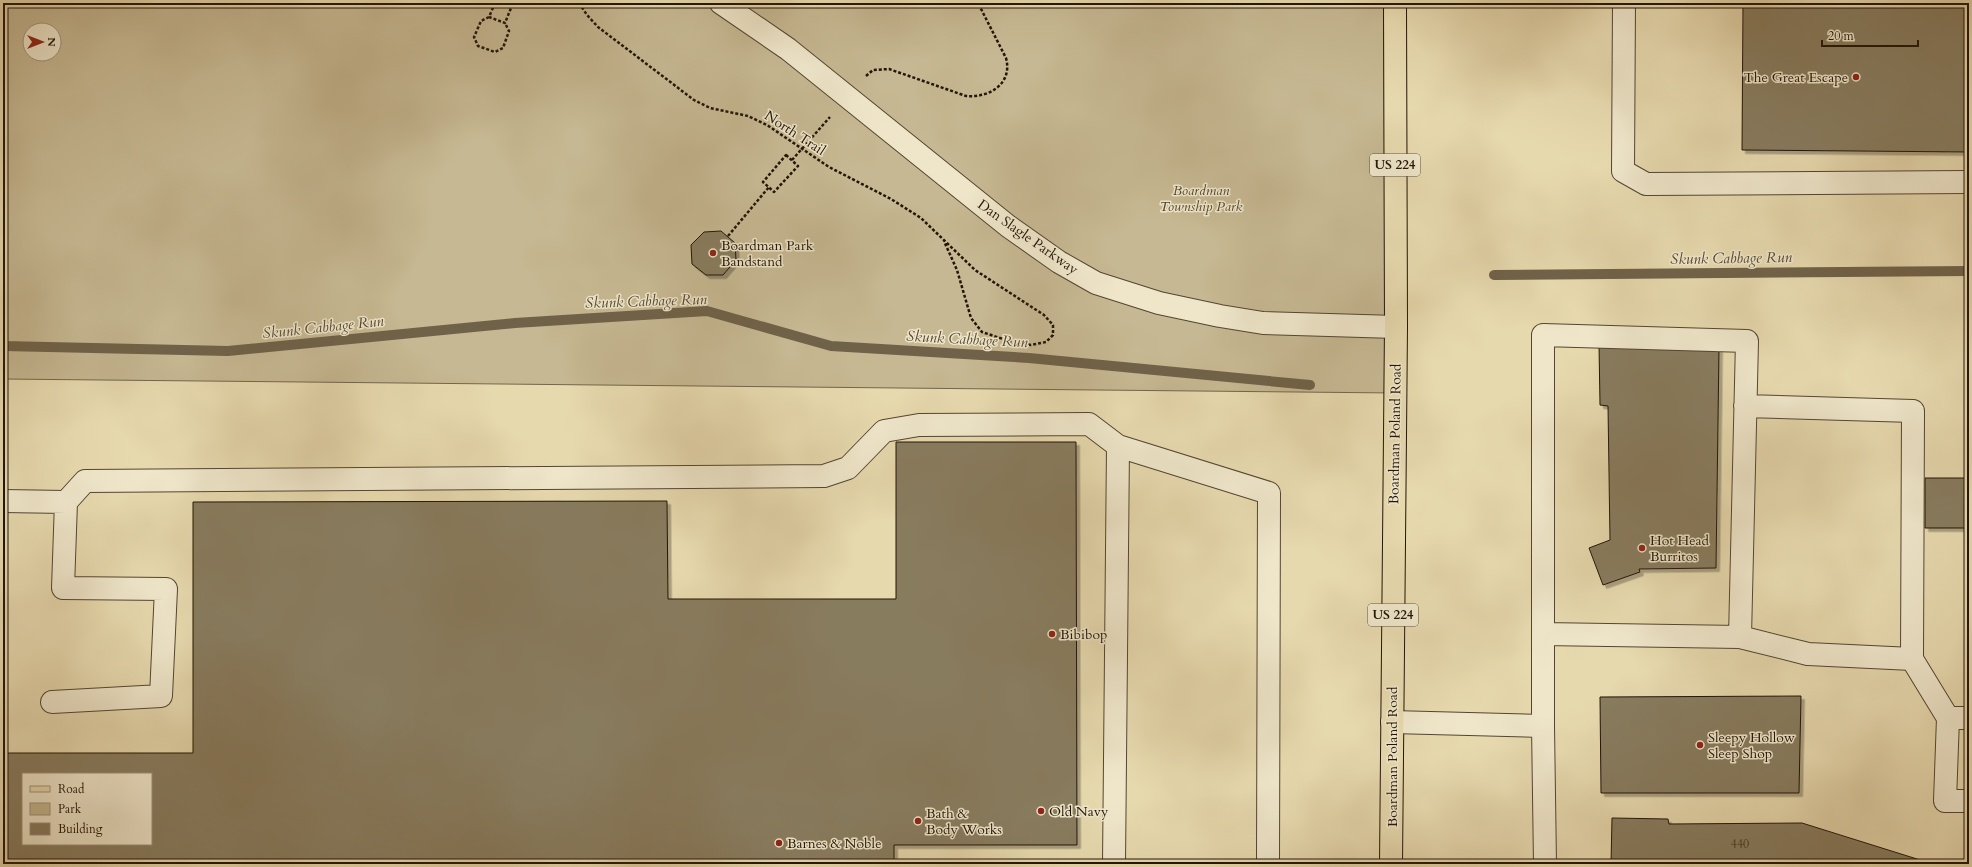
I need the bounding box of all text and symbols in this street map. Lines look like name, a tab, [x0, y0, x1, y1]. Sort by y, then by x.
north arrow	[22, 22, 62, 62]
scale bar	[1822, 22, 1918, 48]
text: 20 m	[1828, 28, 1855, 44]
text: N	[44, 37, 59, 47]
place label: The Great Escape	[1744, 68, 1848, 87]
marker: The Great Escape	[1851, 72, 1861, 82]
street label: North Trail	[761, 106, 830, 160]
road number: US 224	[1370, 154, 1420, 176]
park label: Boardman Township Park	[1160, 181, 1242, 216]
street label: Dan Slagle Parkway	[974, 195, 1083, 279]
place label: Boardman Park Bandstand	[721, 236, 814, 271]
water label: Skunk Cabbage Run	[1670, 247, 1793, 269]
marker: Boardman Park Bandstand	[708, 248, 718, 258]
water label: Skunk Cabbage Run	[585, 289, 708, 313]
water label: Skunk Cabbage Run	[261, 311, 385, 343]
water label: Skunk Cabbage Run	[906, 326, 1029, 352]
street label: Boardman Poland Road	[1384, 363, 1406, 505]
place label: Hot Head Burritos	[1650, 531, 1710, 566]
marker: Hot Head Burritos	[1637, 543, 1647, 553]
road number: US 224	[1368, 604, 1418, 626]
place label: Bibibop	[1060, 625, 1107, 644]
marker: Bibibop	[1047, 629, 1057, 639]
street label: Boardman Poland Road	[1383, 686, 1402, 827]
place label: Sleepy Hollow Sleep Shop	[1708, 728, 1796, 763]
marker: Sleepy Hollow Sleep Shop	[1695, 740, 1705, 750]
legend	[22, 773, 152, 845]
text: Road	[58, 781, 85, 797]
text: Park	[58, 801, 82, 817]
place label: Old Navy	[1049, 802, 1109, 821]
place label: Bath & Body Works	[926, 804, 1002, 839]
marker: Old Navy	[1036, 806, 1046, 816]
marker: Bath & Body Works	[913, 816, 923, 826]
text: Building	[58, 821, 103, 837]
place label: Barnes & Noble	[787, 834, 882, 853]
house number: 440	[1731, 836, 1749, 852]
marker: Barnes & Noble	[774, 838, 784, 848]

